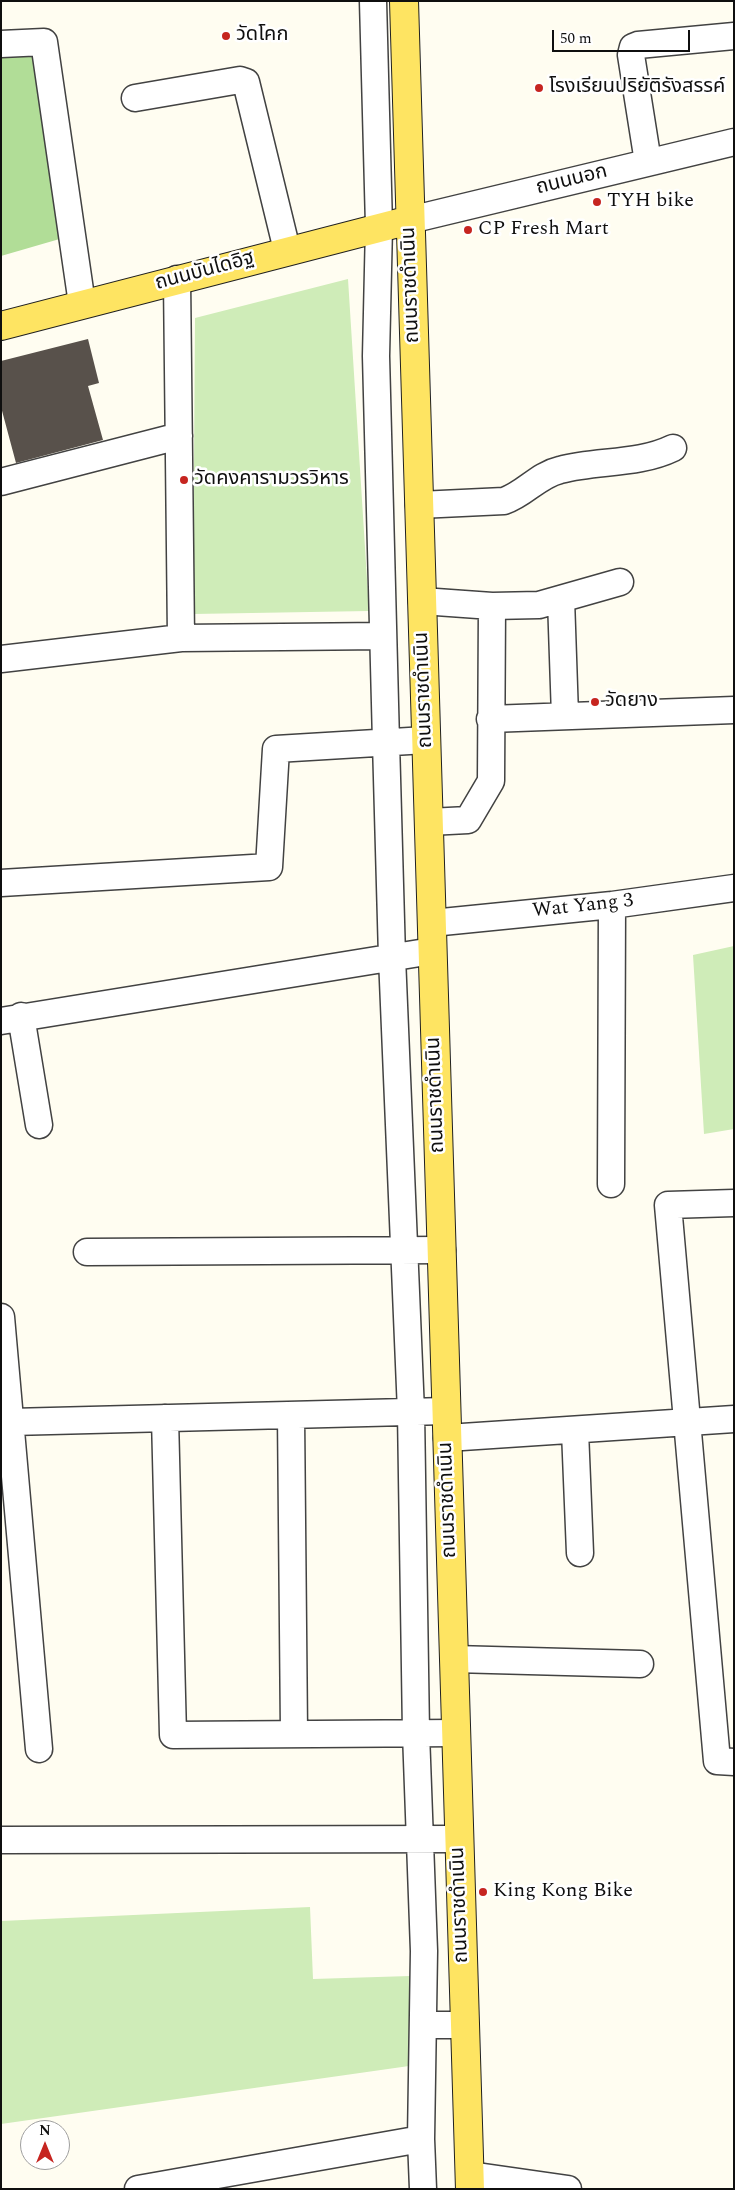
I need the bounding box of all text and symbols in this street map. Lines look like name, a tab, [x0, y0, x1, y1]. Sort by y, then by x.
scale bar	[555, 20, 692, 52]
place label: วัดโคก	[236, 24, 288, 48]
text: 50 m	[560, 27, 592, 50]
marker: วัดโคก	[220, 30, 232, 42]
place label: โรงเรียนปริยัติรังสรรค์	[549, 76, 725, 100]
marker: โรงเรียนปริยัติรังสรรค์	[533, 82, 545, 94]
street label: ถนนนอก	[534, 161, 610, 201]
place label: TYH bike	[607, 190, 694, 214]
marker: TYH bike	[591, 196, 603, 208]
place label: CP Fresh Mart	[478, 218, 609, 242]
marker: CP Fresh Mart	[462, 224, 474, 236]
street label: ถนนราชดำเนิน	[398, 227, 426, 343]
street label: ถนนบันไดอิฐ	[153, 247, 257, 297]
place label: วัดคงคารามวรวิหาร	[194, 468, 349, 492]
marker: วัดคงคารามวรวิหาร	[178, 474, 190, 486]
street label: ถนนราชดำเนิน	[411, 632, 439, 748]
place label: วัดยาง	[605, 690, 658, 714]
marker: วัดยาง	[589, 696, 601, 708]
street label: Wat Yang 3	[531, 890, 635, 924]
street label: ถนนราชดำเนิน	[423, 1037, 451, 1153]
street label: ถนนราชดำเนิน	[435, 1442, 463, 1558]
street label: ถนนราชดำเนิน	[447, 1847, 475, 1963]
place label: King Kong Bike	[493, 1880, 633, 1904]
marker: King Kong Bike	[477, 1886, 489, 1898]
north arrow	[20, 2120, 70, 2170]
text: N	[39, 2120, 51, 2141]

